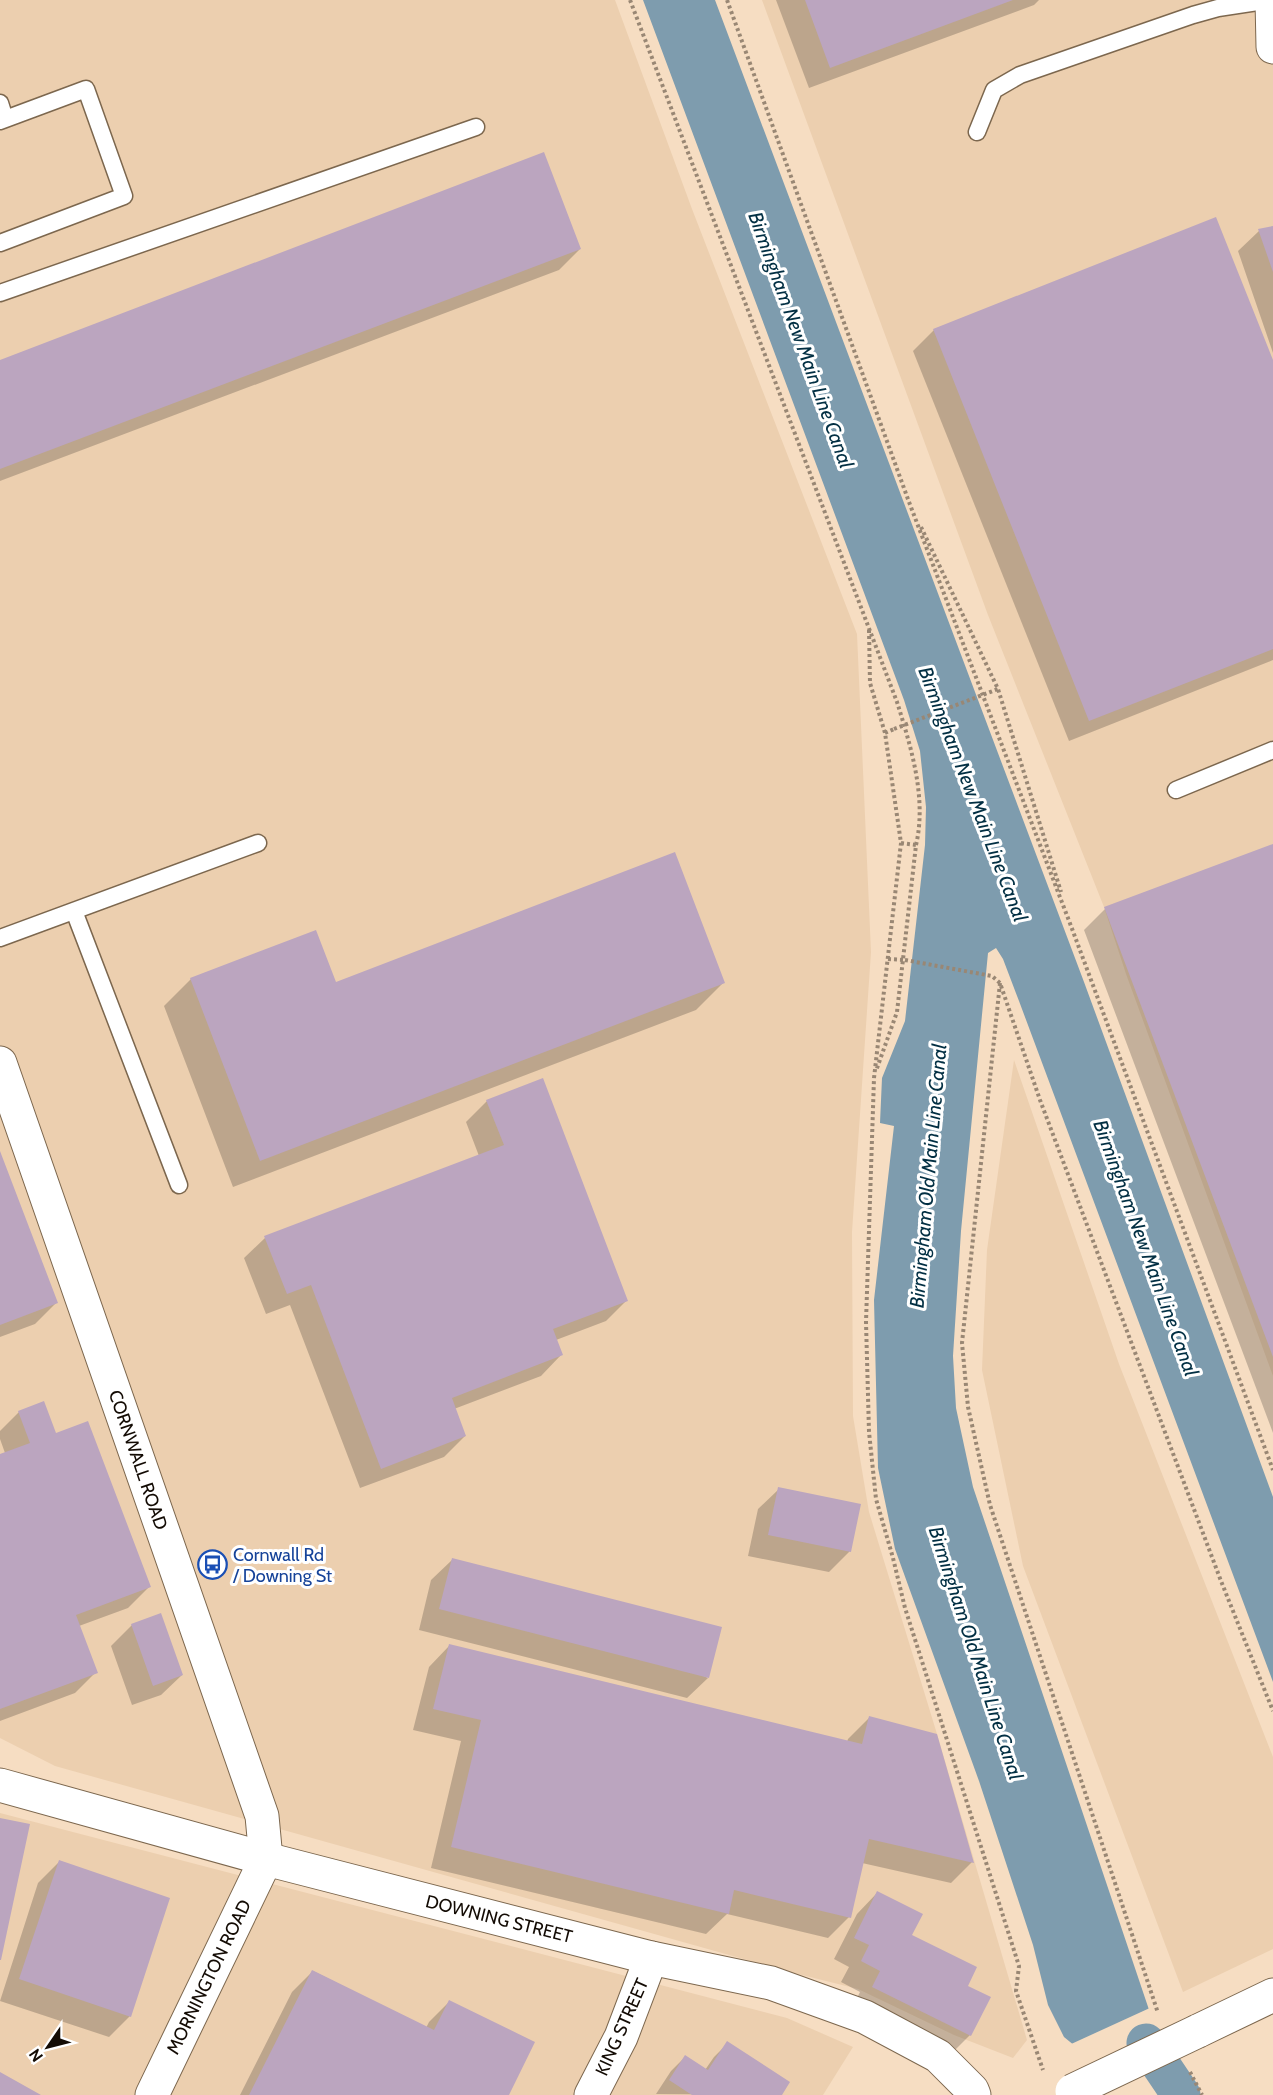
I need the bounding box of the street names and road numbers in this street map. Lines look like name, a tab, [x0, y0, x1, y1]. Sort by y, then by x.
street label: CORNWALL ROAD	[104, 1387, 172, 1533]
street label: DOWNING STREET	[423, 1890, 575, 1948]
street label: MORNINGTON ROAD	[162, 1896, 256, 2058]
street label: KING STREET	[591, 1975, 653, 2079]

